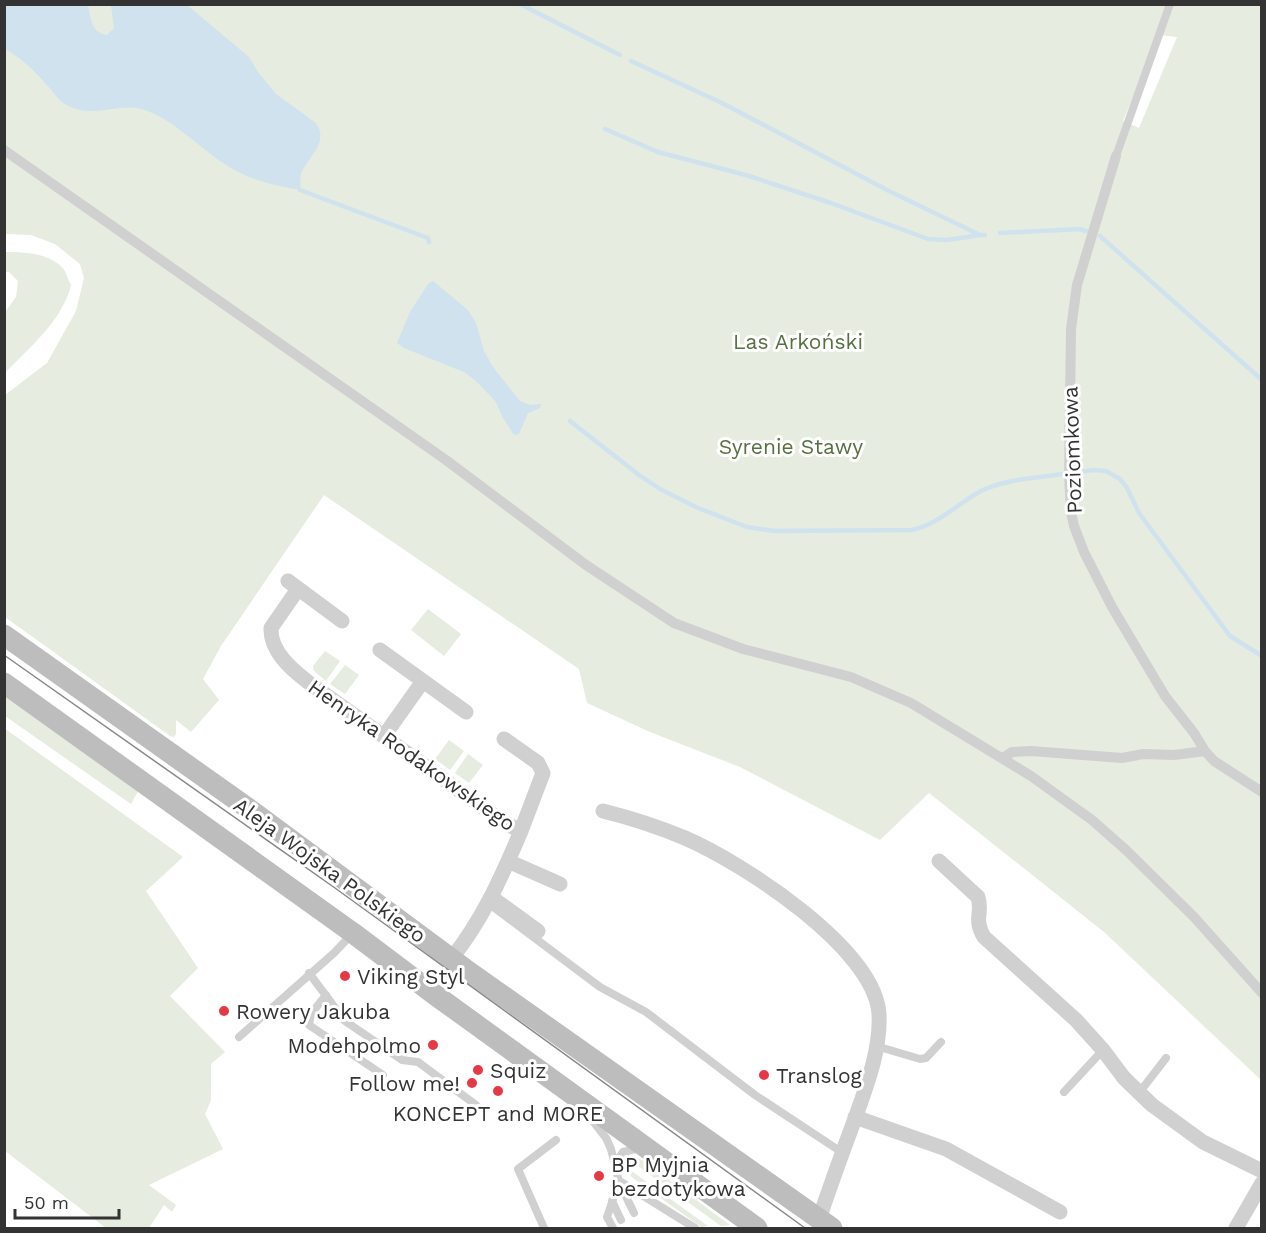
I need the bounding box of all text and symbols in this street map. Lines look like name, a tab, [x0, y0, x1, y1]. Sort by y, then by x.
park label: Las Arkoński	[733, 329, 863, 354]
street label: Poziomkowa	[1057, 386, 1087, 514]
park label: Syrenie Stawy	[719, 434, 863, 459]
street label: Henryka Rodakowskiego	[304, 674, 520, 836]
street label: Aleja Wojska Polskiego	[229, 792, 431, 948]
place label: Viking Styl	[357, 964, 465, 989]
marker: Viking Styl	[338, 969, 352, 983]
place label: Rowery Jakuba	[236, 999, 390, 1024]
marker: Rowery Jakuba	[217, 1004, 231, 1018]
place label: Modehpolmo	[288, 1033, 421, 1058]
marker: Modehpolmo	[426, 1038, 440, 1052]
place label: Squiz	[490, 1058, 546, 1083]
marker: Squiz	[471, 1063, 485, 1077]
place label: Translog	[776, 1063, 862, 1088]
marker: Translog	[757, 1068, 771, 1082]
place label: Follow me!	[349, 1071, 460, 1096]
marker: Follow me!	[465, 1076, 479, 1090]
marker: KONCEPT and MORE	[491, 1084, 505, 1098]
place label: KONCEPT and MORE	[393, 1101, 603, 1126]
place label: BP Myjnia bezdotykowa	[611, 1152, 746, 1201]
marker: BP Myjnia bezdotykowa	[592, 1169, 606, 1183]
scale bar	[15, 1182, 118, 1220]
text: 50 m	[24, 1192, 69, 1213]

